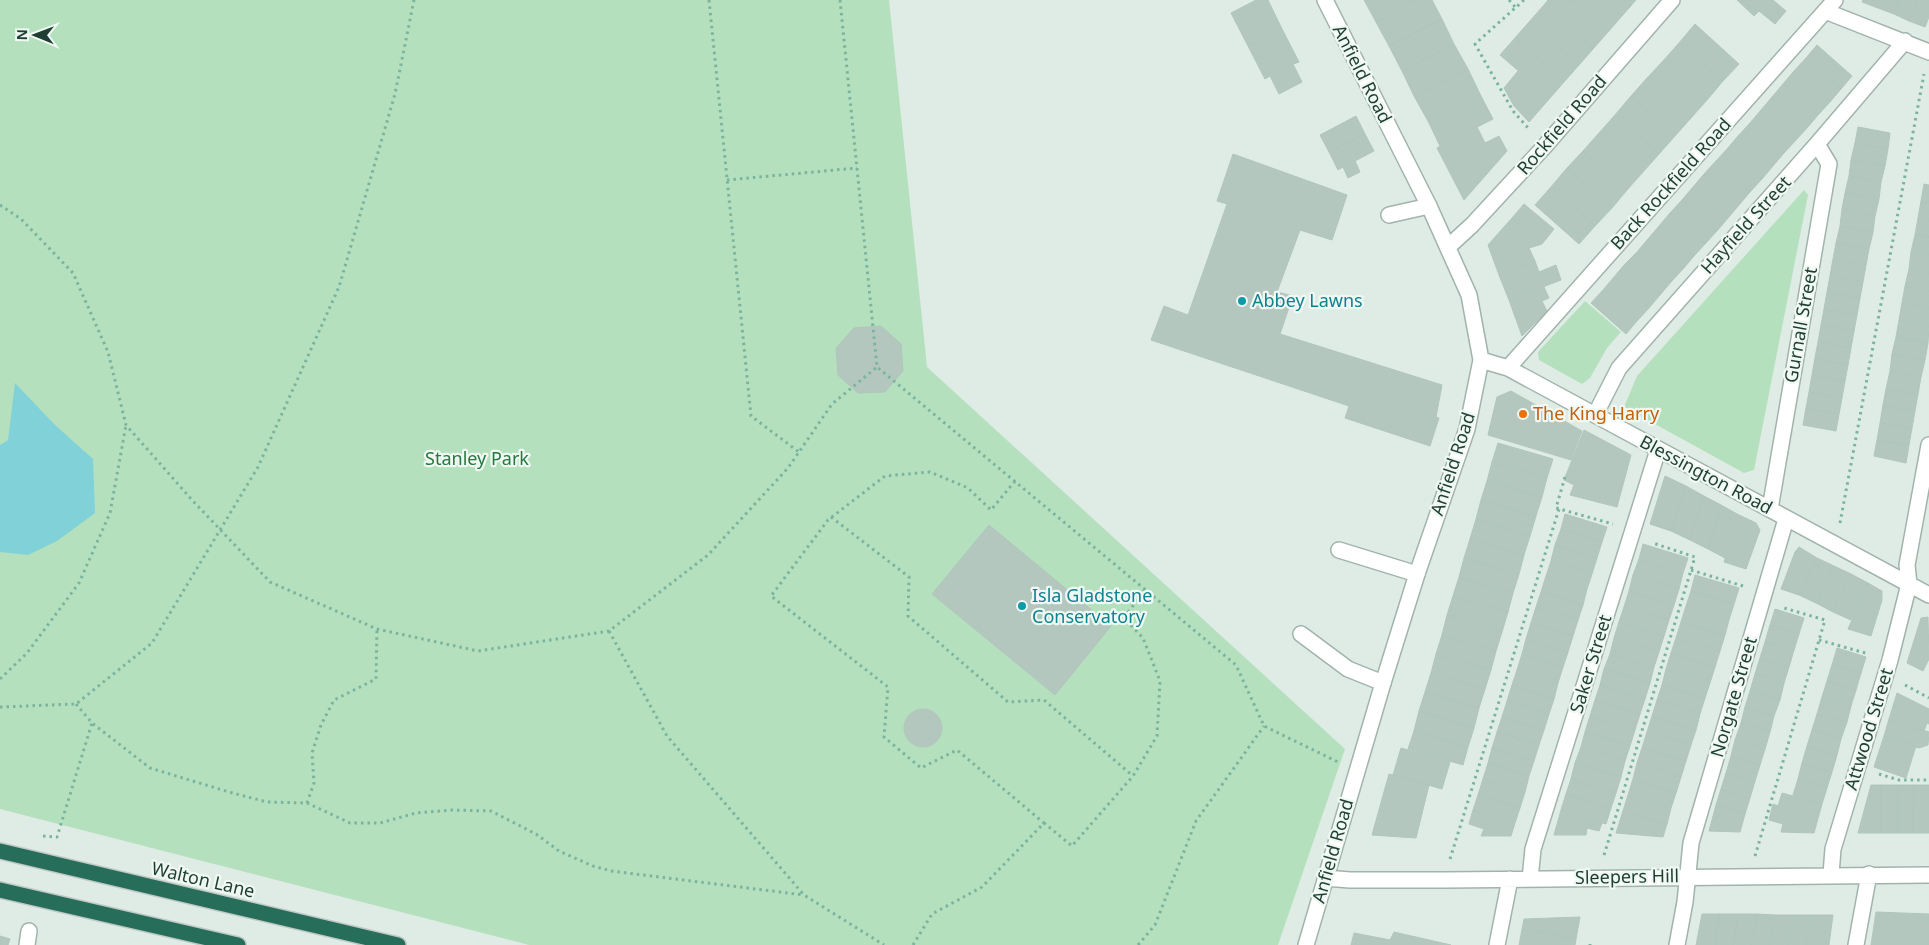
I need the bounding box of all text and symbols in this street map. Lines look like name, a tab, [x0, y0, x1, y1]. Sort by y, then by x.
north arrow	[10, 10, 60, 60]
street label: Anfield Road	[1328, 20, 1398, 127]
text: N	[12, 29, 31, 41]
street label: Rockfield Road	[1511, 69, 1611, 179]
street label: Back Rockfield Road	[1605, 112, 1736, 254]
street label: Hayfield Street	[1695, 170, 1796, 279]
street label: Gurnall Street	[1778, 265, 1822, 385]
place label: Abbey Lawns	[1252, 288, 1363, 312]
marker: Abbey Lawns	[1236, 295, 1248, 307]
place label: The King Harry	[1533, 401, 1660, 425]
marker: The King Harry	[1517, 408, 1529, 420]
street label: Anfield Road	[1424, 409, 1480, 518]
street label: Blessington Road	[1636, 429, 1777, 519]
park label: Stanley Park	[425, 446, 529, 470]
place label: Isla Gladstone Conservatory	[1032, 583, 1152, 628]
marker: Isla Gladstone Conservatory	[1016, 600, 1028, 612]
street label: Saker Street	[1564, 611, 1617, 716]
street label: Norgate Street	[1704, 633, 1762, 760]
street label: Attwood Street	[1838, 664, 1898, 793]
street label: Anfield Road	[1306, 796, 1358, 906]
street label: Walton Lane	[149, 856, 257, 903]
street label: Sleepers Hill	[1575, 863, 1679, 889]

